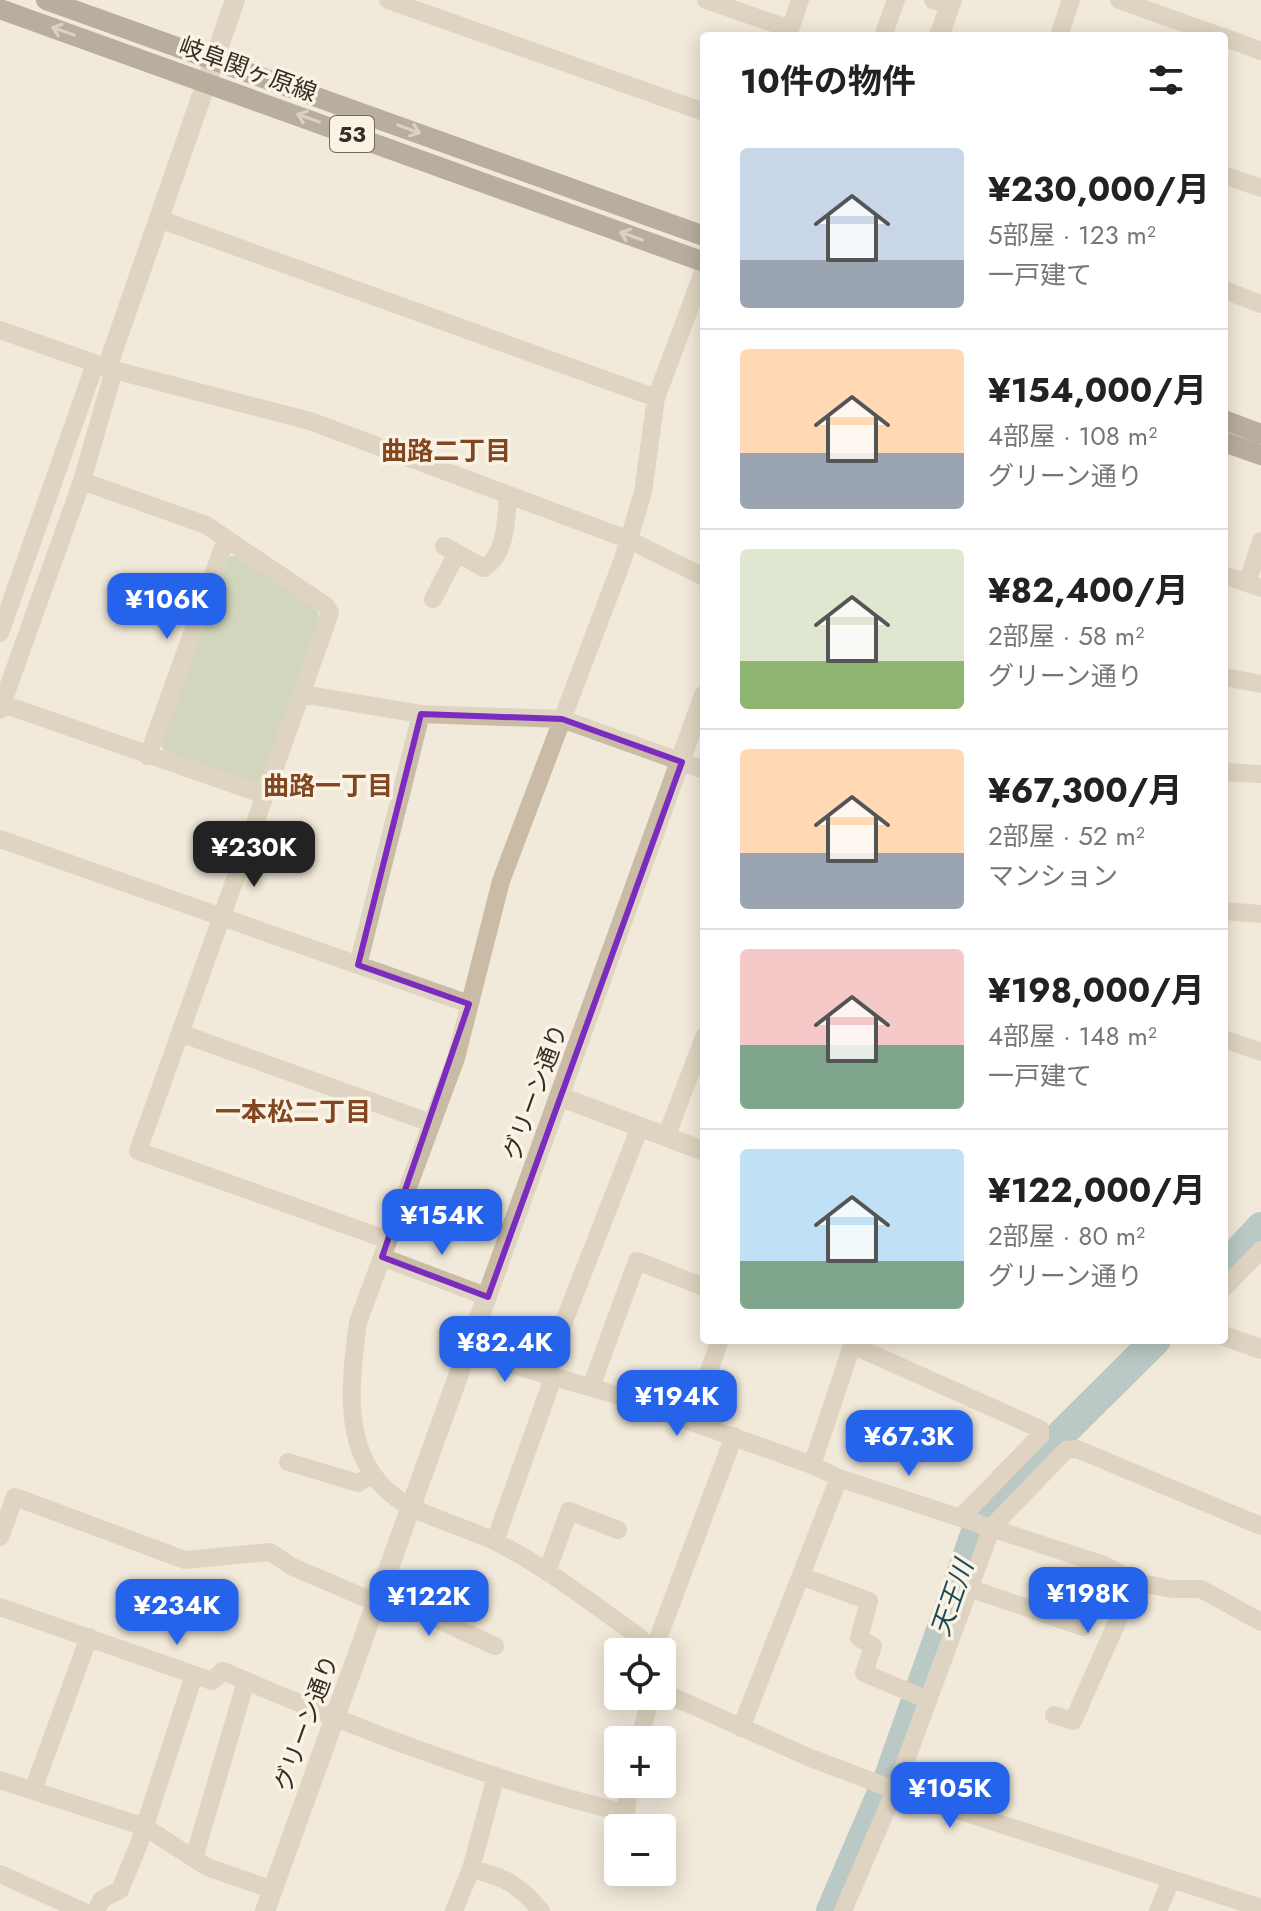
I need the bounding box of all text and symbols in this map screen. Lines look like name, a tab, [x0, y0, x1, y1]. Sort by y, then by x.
one-way arrow	[50, 22, 75, 37]
street label: 岐阜関ヶ原線	[174, 28, 322, 110]
text: 10件の物件	[740, 57, 916, 106]
icon: filters	[1144, 58, 1188, 102]
one-way arrow	[296, 110, 320, 124]
road number: 53	[330, 116, 374, 152]
one-way arrow	[397, 123, 422, 138]
text: ¥230,000/月	[988, 165, 1210, 214]
icon: home	[804, 180, 900, 276]
text: 5部屋 · 123 m²	[988, 216, 1156, 254]
one-way arrow	[619, 228, 644, 242]
text: 一戸建て	[988, 256, 1092, 294]
text: ¥154,000/月	[988, 366, 1207, 415]
icon: home	[804, 381, 900, 477]
text: 4部屋 · 108 m²	[988, 417, 1157, 455]
district label: 曲路二丁目	[381, 432, 511, 470]
text: グリーン通り	[988, 457, 1143, 495]
text: ¥82,400/月	[988, 566, 1189, 615]
pin: ¥106K	[111, 573, 223, 641]
text: ¥106K	[125, 580, 209, 618]
icon: home	[804, 581, 900, 677]
text: 2部屋 · 58 m²	[988, 617, 1144, 655]
text: グリーン通り	[988, 657, 1143, 695]
text: ¥67,300/月	[988, 766, 1182, 815]
district label: 曲路一丁目	[263, 767, 393, 805]
icon: home	[804, 781, 900, 877]
text: 2部屋 · 52 m²	[988, 817, 1145, 855]
pin: ¥230K	[198, 821, 310, 889]
text: ¥230K	[211, 828, 297, 866]
text: マンション	[988, 857, 1118, 895]
text: ¥198,000/月	[988, 966, 1205, 1015]
icon: home	[804, 981, 900, 1077]
text: 4部屋 · 148 m²	[988, 1017, 1157, 1055]
street label: グリーン通り	[494, 1019, 576, 1165]
text: 一戸建て	[988, 1057, 1092, 1095]
district label: 一本松二丁目	[215, 1093, 371, 1131]
text: ¥122,000/月	[988, 1166, 1206, 1215]
icon: home	[804, 1181, 900, 1277]
pin: ¥154K	[386, 1189, 498, 1257]
text: ¥154K	[400, 1196, 484, 1234]
text: 2部屋 · 80 m²	[988, 1217, 1145, 1255]
text: グリーン通り	[988, 1257, 1143, 1295]
pin: ¥82.4K	[440, 1316, 570, 1384]
text: ¥82.4K	[457, 1323, 553, 1361]
pin: ¥194K	[621, 1370, 733, 1438]
text: ¥194K	[635, 1377, 719, 1415]
pin: ¥67.3K	[844, 1410, 974, 1478]
text: ¥67.3K	[864, 1417, 954, 1455]
water label: 天王川	[921, 1552, 984, 1641]
pin: ¥198K	[1032, 1567, 1144, 1635]
pin: ¥122K	[373, 1570, 485, 1638]
text: ¥198K	[1047, 1574, 1129, 1612]
text: ¥122K	[388, 1577, 470, 1615]
pin: ¥234K	[121, 1579, 233, 1647]
text: ¥234K	[134, 1586, 220, 1624]
map controls	[604, 1638, 676, 1886]
button: locate	[604, 1638, 676, 1710]
street label: グリーン通り	[265, 1650, 347, 1796]
button: +	[604, 1726, 676, 1798]
pin: ¥105K	[894, 1762, 1006, 1830]
text: ¥105K	[909, 1769, 991, 1807]
button: −	[604, 1814, 676, 1886]

